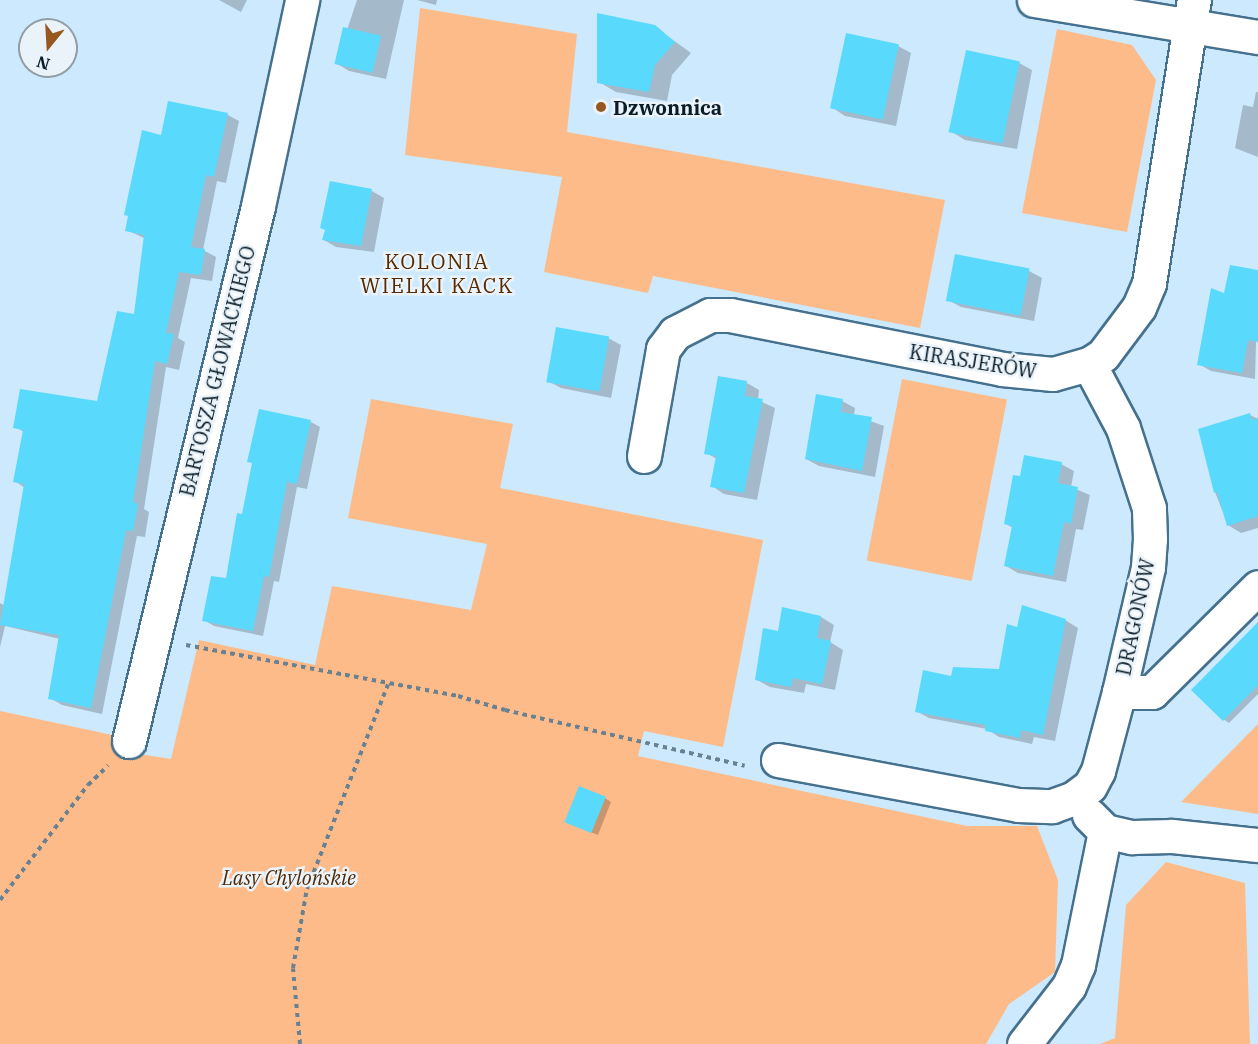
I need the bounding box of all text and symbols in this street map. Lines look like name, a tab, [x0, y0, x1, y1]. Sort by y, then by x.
north arrow	[18, 18, 78, 78]
text: N	[34, 52, 52, 75]
place label: Dzwonnica	[613, 95, 722, 119]
marker: Dzwonnica	[594, 100, 608, 114]
street label: BARTOSZA GŁOWACKIEGO	[174, 243, 260, 499]
district label: KOLONIA WIELKI KACK	[360, 248, 514, 298]
street label: KIRASJERÓW	[908, 339, 1038, 383]
street label: DRAGONÓW	[1111, 556, 1159, 678]
park label: Lasy Chylońskie	[222, 865, 356, 889]

